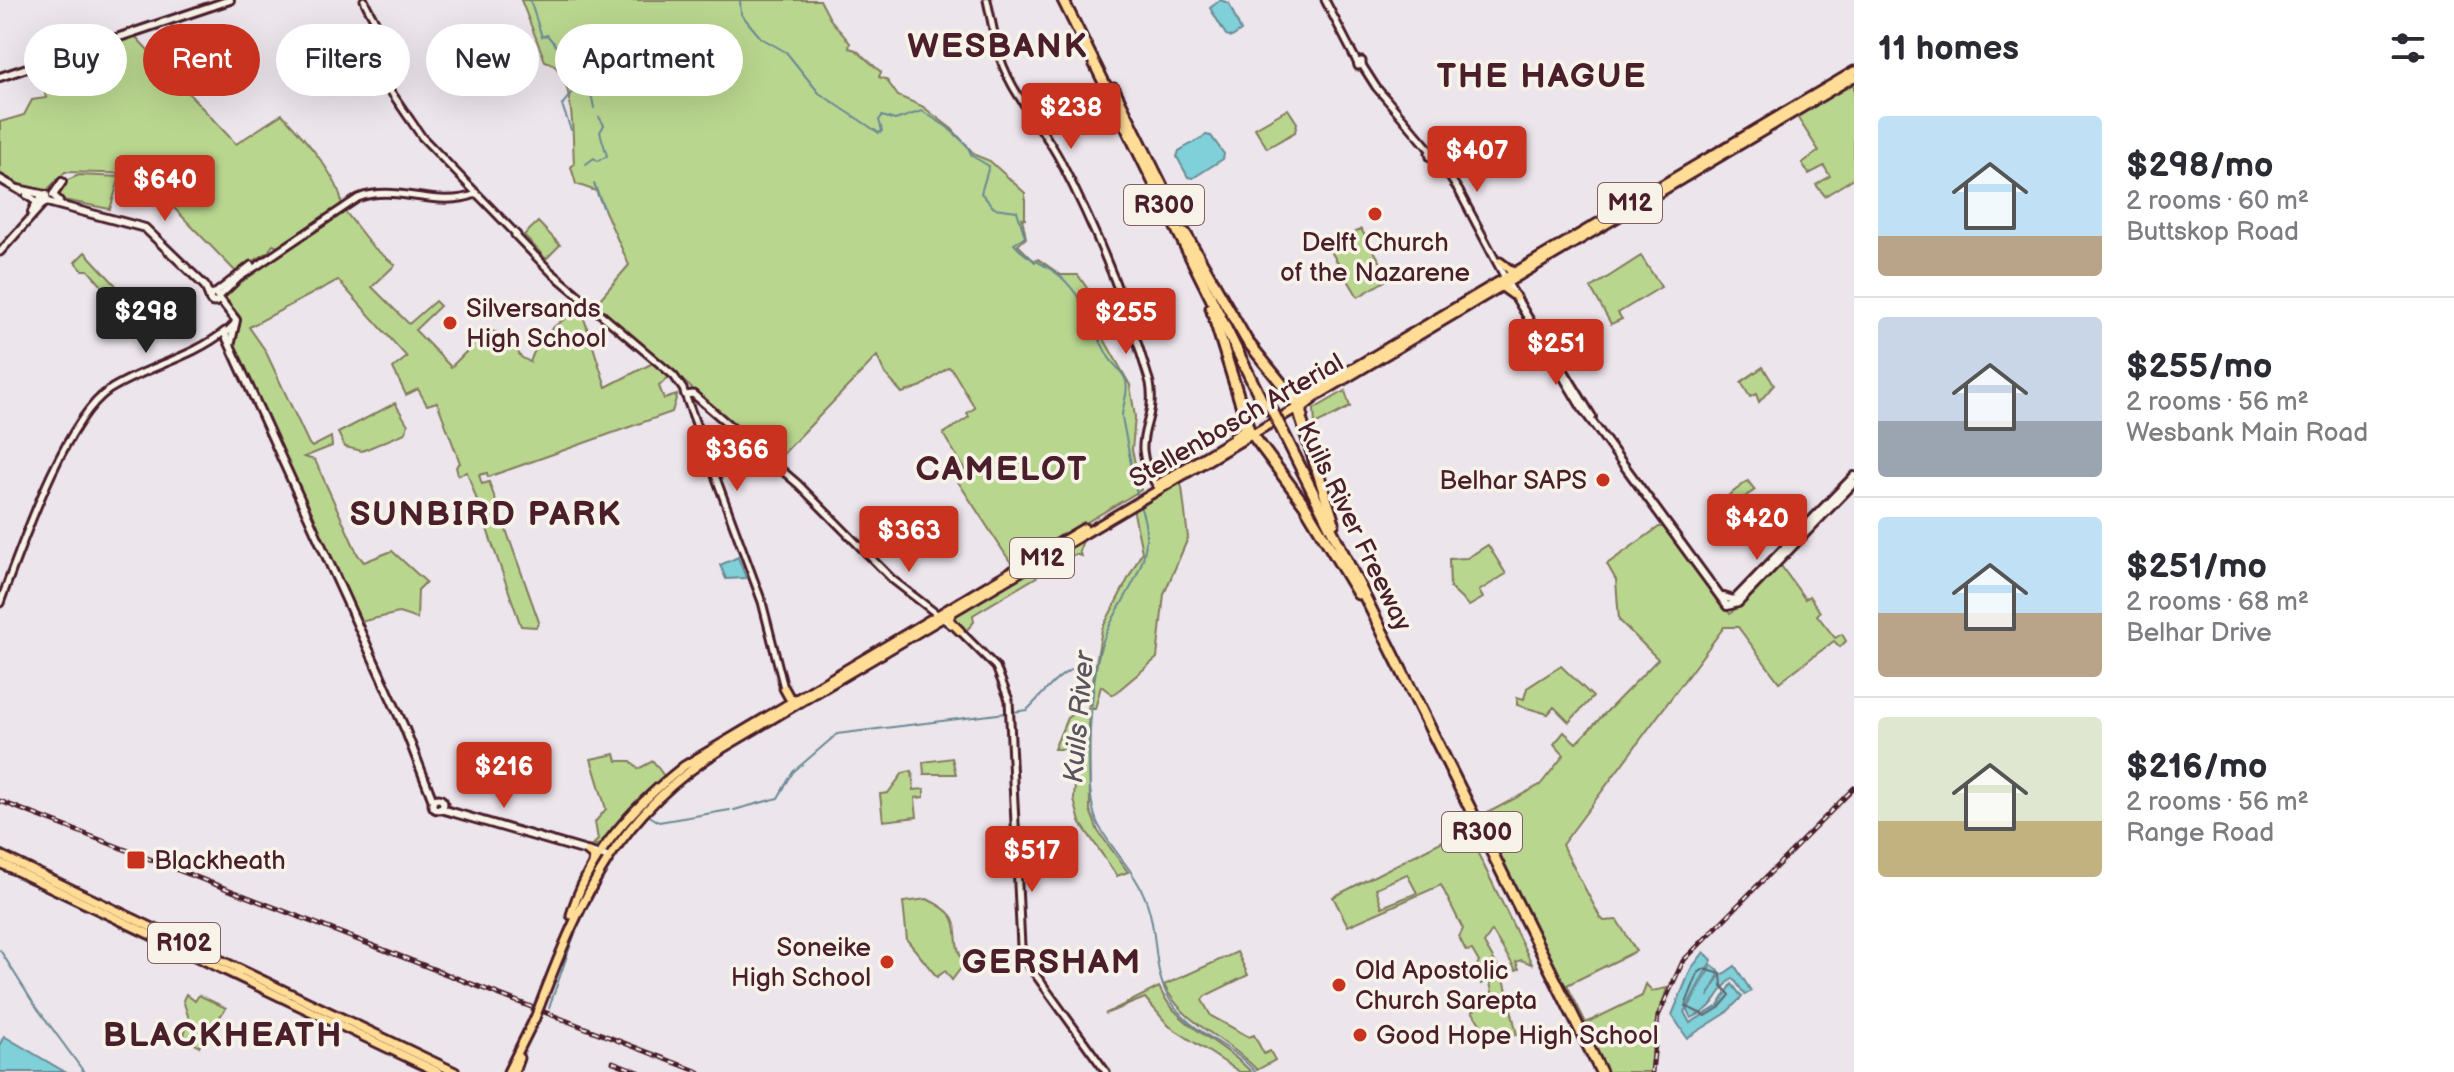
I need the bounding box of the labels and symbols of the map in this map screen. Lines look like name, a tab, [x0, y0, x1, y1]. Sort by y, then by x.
district label: WESBANK	[907, 26, 1089, 67]
district label: THE HAGUE	[1437, 56, 1647, 97]
pin: $238	[1024, 83, 1118, 151]
pin: $407	[1430, 126, 1524, 194]
pin: $640	[118, 155, 212, 223]
road number: M12	[1598, 183, 1662, 223]
road number: R300	[1124, 185, 1204, 225]
marker: Delft Church of the Nazarene	[1366, 205, 1384, 223]
place label: Delft Church of the Nazarene	[1280, 228, 1470, 289]
pin: $298	[99, 287, 193, 355]
pin: $255	[1079, 288, 1173, 356]
place label: Silversands High School	[466, 294, 606, 355]
marker: Silversands High School	[441, 314, 459, 332]
pin: $251	[1509, 319, 1603, 387]
street label: Stellenbosch Arterial	[1124, 347, 1349, 495]
street label: Kuils River Freeway	[1289, 417, 1418, 637]
pin: $366	[690, 425, 784, 493]
district label: CAMELOT	[916, 449, 1088, 490]
place label: Belhar SAPS	[1439, 466, 1587, 497]
marker: Belhar SAPS	[1594, 471, 1612, 489]
district label: SUNBIRD PARK	[350, 494, 622, 535]
pin: $420	[1710, 494, 1804, 562]
pin: $363	[862, 506, 956, 574]
road number: M12	[1010, 538, 1074, 578]
water label: Kuils River	[1057, 648, 1102, 784]
pin: $216	[457, 742, 551, 810]
road number: R300	[1442, 812, 1522, 852]
pin: $517	[985, 826, 1079, 894]
place label: Blackheath	[154, 846, 286, 877]
marker: Blackheath	[125, 849, 147, 871]
road number: R102	[148, 923, 220, 963]
place label: Soneike High School	[731, 933, 871, 994]
district label: GERSHAM	[962, 942, 1142, 983]
marker: Soneike High School	[878, 953, 896, 971]
place label: Old Apostolic Church Sarepta	[1355, 956, 1537, 1017]
marker: Old Apostolic Church Sarepta	[1330, 976, 1348, 994]
district label: BLACKHEATH	[103, 1015, 343, 1056]
place label: Good Hope High School	[1376, 1021, 1659, 1052]
marker: Good Hope High School	[1351, 1026, 1369, 1044]

